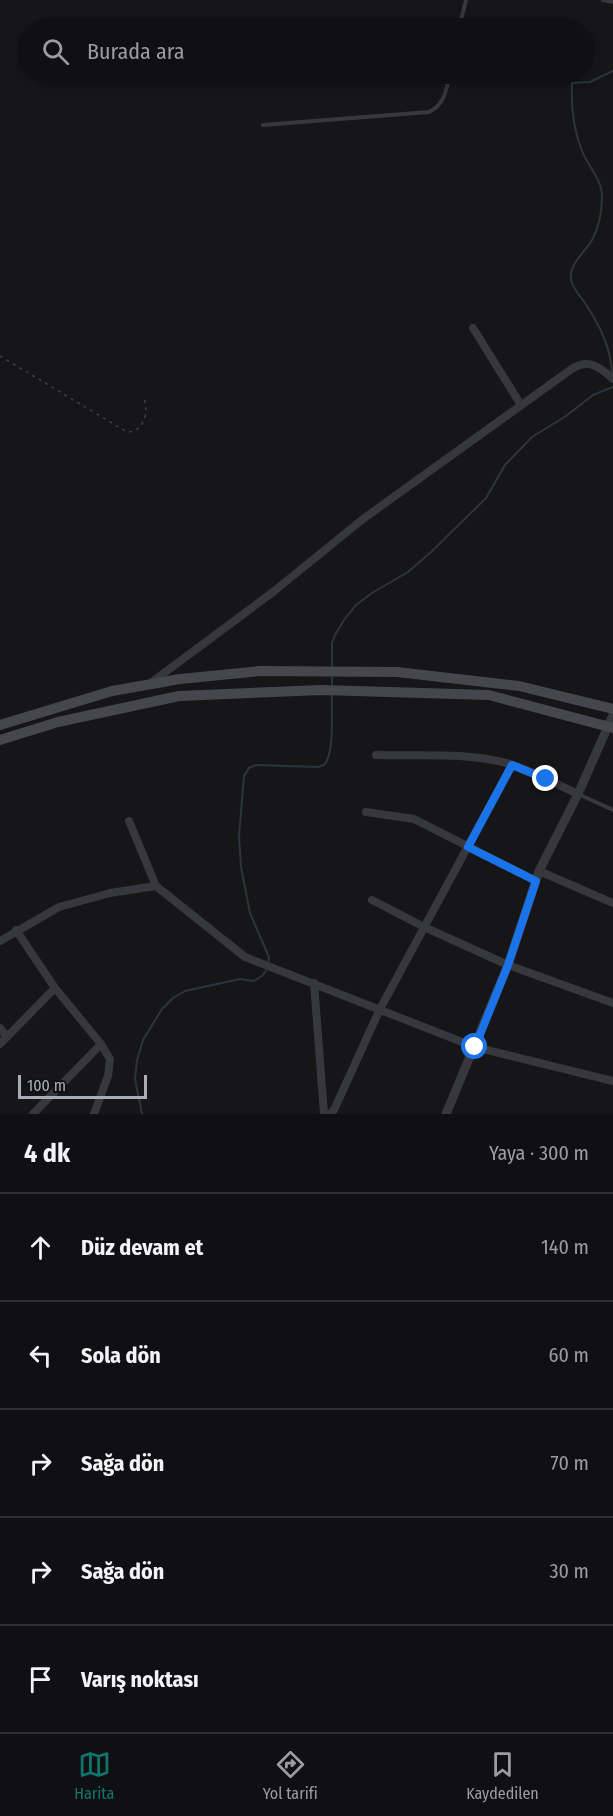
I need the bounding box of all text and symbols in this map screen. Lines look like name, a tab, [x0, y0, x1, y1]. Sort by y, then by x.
search box	[18, 18, 595, 84]
icon: search	[39, 35, 72, 68]
text: Burada ara	[87, 38, 185, 65]
route end	[532, 765, 558, 791]
route start	[461, 1033, 487, 1059]
scale bar	[18, 1072, 147, 1100]
text: 100 m	[27, 1076, 66, 1095]
text: 4 dk	[24, 1138, 70, 1169]
text: Yaya · 300 m	[489, 1141, 589, 1165]
icon: ahead	[24, 1231, 57, 1264]
text: Düz devam et	[81, 1234, 203, 1261]
text: 140 m	[541, 1235, 589, 1259]
icon: left	[24, 1339, 57, 1372]
text: Sola dön	[81, 1342, 161, 1369]
text: 60 m	[549, 1343, 589, 1367]
icon: right	[24, 1447, 57, 1480]
text: Sağa dön	[81, 1450, 164, 1477]
text: 70 m	[551, 1451, 589, 1475]
icon: right	[24, 1555, 57, 1588]
text: Sağa dön	[81, 1558, 164, 1585]
text: 30 m	[549, 1559, 589, 1583]
icon: arrive	[24, 1663, 57, 1696]
text: Varış noktası	[81, 1666, 199, 1693]
tab: Harita	[74, 1748, 114, 1803]
tab: Yol tarifi	[263, 1748, 318, 1803]
tab: Kaydedilen	[466, 1748, 539, 1803]

